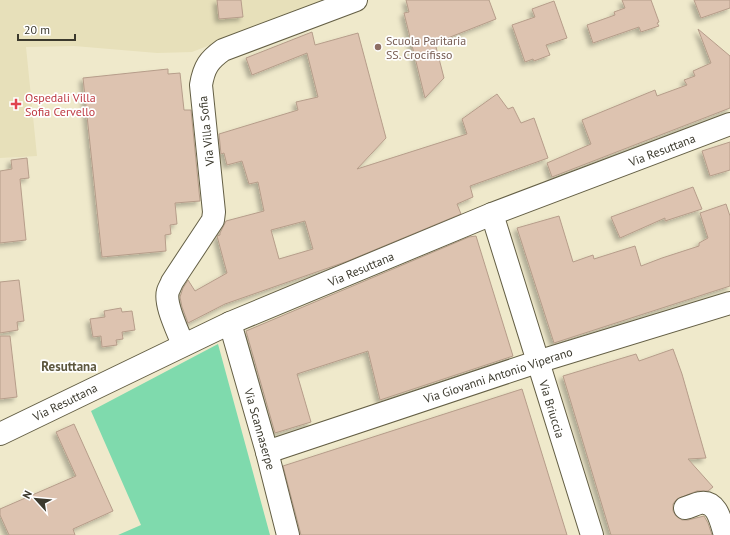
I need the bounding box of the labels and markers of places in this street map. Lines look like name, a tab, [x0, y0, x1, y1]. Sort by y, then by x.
place label: Scuola Paritaria SS. Crocifisso	[386, 33, 466, 62]
marker: Scuola Paritaria SS. Crocifisso	[373, 42, 383, 52]
place label: Ospedali Villa Sofia Cervello	[25, 90, 96, 119]
marker: Ospedali Villa Sofia Cervello	[10, 98, 22, 110]

